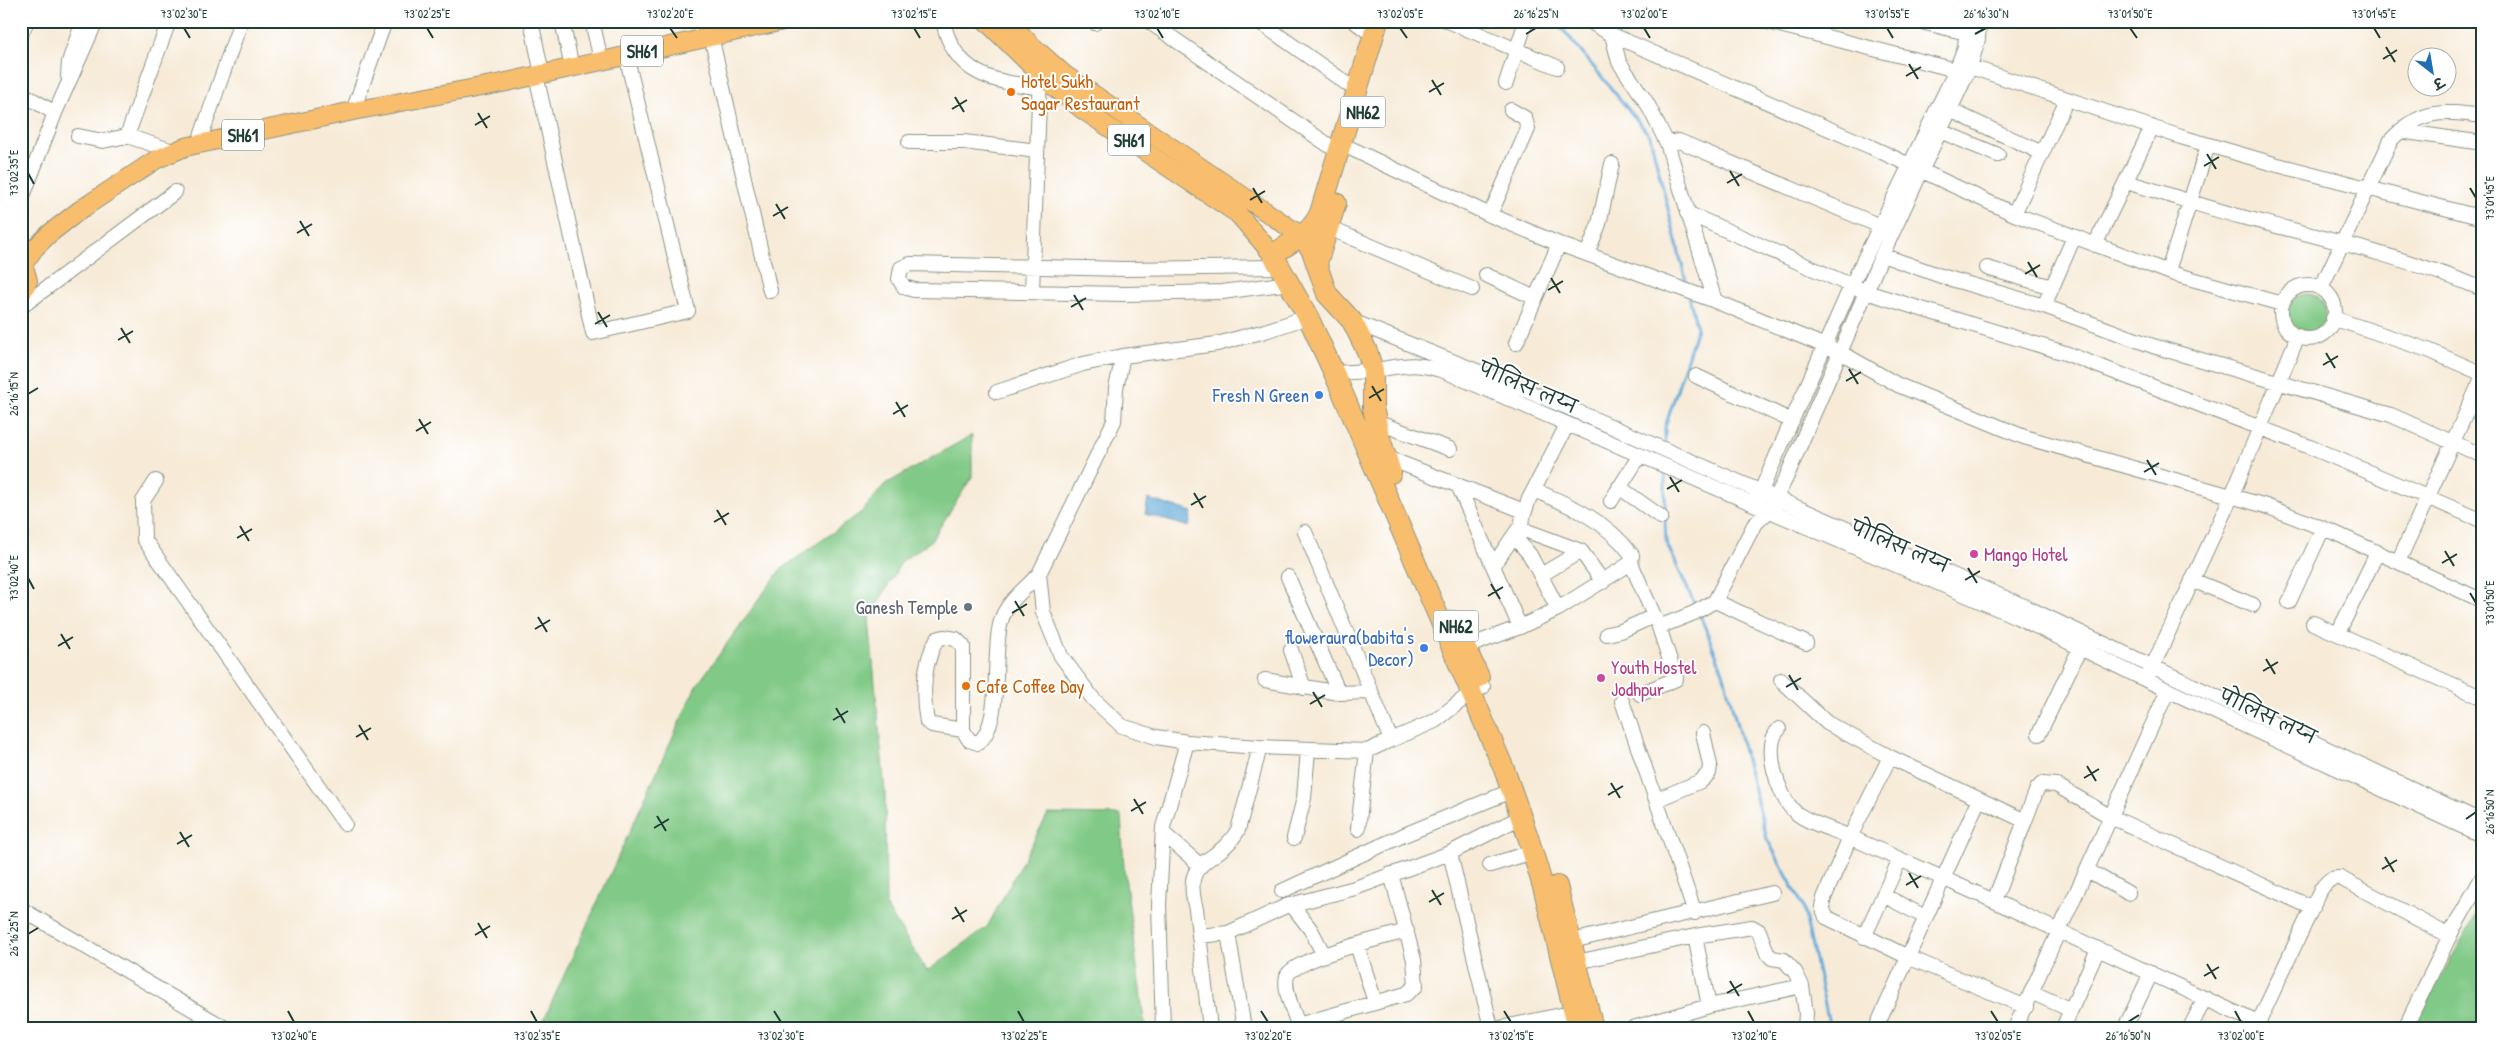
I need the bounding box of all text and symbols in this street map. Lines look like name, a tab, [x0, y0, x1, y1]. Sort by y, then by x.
text: 73°02'30"E	[161, 5, 208, 22]
text: 73°02'25"E	[404, 5, 451, 22]
text: 73°02'20"E	[647, 5, 694, 22]
text: 73°02'15"E	[891, 5, 937, 22]
text: 73°02'10"E	[1134, 5, 1181, 22]
text: 73°02'05"E	[1377, 5, 1424, 22]
text: 26°16'25"N	[1513, 5, 1559, 22]
text: 73°02'00"E	[1621, 5, 1668, 22]
text: 73°01'55"E	[1865, 5, 1910, 22]
text: 26°16'30"N	[1963, 5, 2009, 22]
text: 73°01'50"E	[2107, 5, 2153, 22]
text: 73°01'45"E	[2352, 5, 2397, 22]
road number: SH61	[621, 36, 663, 66]
north arrow	[2406, 48, 2456, 98]
place label: Hotel Sukh Sagar Restaurant	[1021, 68, 1140, 116]
text: उ	[2429, 72, 2450, 95]
marker: Hotel Sukh Sagar Restaurant	[1005, 86, 1017, 98]
road number: NH62	[1340, 96, 1386, 128]
road number: SH61	[222, 120, 264, 150]
road number: SH61	[1108, 124, 1150, 156]
text: 73°02'35"E	[5, 149, 22, 196]
text: 73°01'45"E	[2481, 175, 2498, 220]
street label: पोलिस लय्न	[1474, 352, 1583, 420]
text: 26°16'15"N	[5, 372, 22, 416]
place label: Fresh N Green	[1212, 382, 1309, 408]
marker: Fresh N Green	[1313, 389, 1325, 401]
street label: पोलिस लय्न	[1846, 511, 1955, 579]
place label: Mango Hotel	[1984, 541, 2068, 567]
marker: Mango Hotel	[1968, 548, 1980, 560]
text: 73°02'40"E	[5, 554, 22, 601]
text: 73°01'50"E	[2481, 580, 2498, 626]
place label: Ganesh Temple	[855, 594, 958, 620]
marker: Ganesh Temple	[962, 601, 974, 613]
road number: NH62	[1434, 610, 1478, 642]
place label: floweraura(babita's Decor)	[1285, 624, 1414, 672]
marker: floweraura(babita's Decor)	[1418, 642, 1430, 654]
place label: Youth Hostel Jodhpur	[1611, 654, 1698, 702]
marker: Youth Hostel Jodhpur	[1595, 672, 1607, 684]
place label: Cafe Coffee Day	[976, 673, 1085, 699]
marker: Cafe Coffee Day	[960, 680, 972, 692]
street label: पोलिस लय्न	[2214, 680, 2322, 750]
text: 26°16'50"N	[2481, 790, 2498, 834]
text: 26°16'25"N	[5, 911, 22, 957]
text: 73°02'40"E	[271, 1027, 318, 1044]
text: 73°02'35"E	[514, 1027, 561, 1044]
text: 73°02'30"E	[758, 1027, 805, 1044]
text: 73°02'25"E	[1001, 1027, 1048, 1044]
text: 73°02'20"E	[1245, 1027, 1292, 1044]
text: 73°02'15"E	[1488, 1027, 1534, 1044]
text: 73°02'10"E	[1731, 1027, 1778, 1044]
text: 73°02'05"E	[1975, 1027, 2022, 1044]
text: 26°16'50"N	[2106, 1027, 2150, 1044]
text: 73°02'00"E	[2218, 1027, 2265, 1044]

